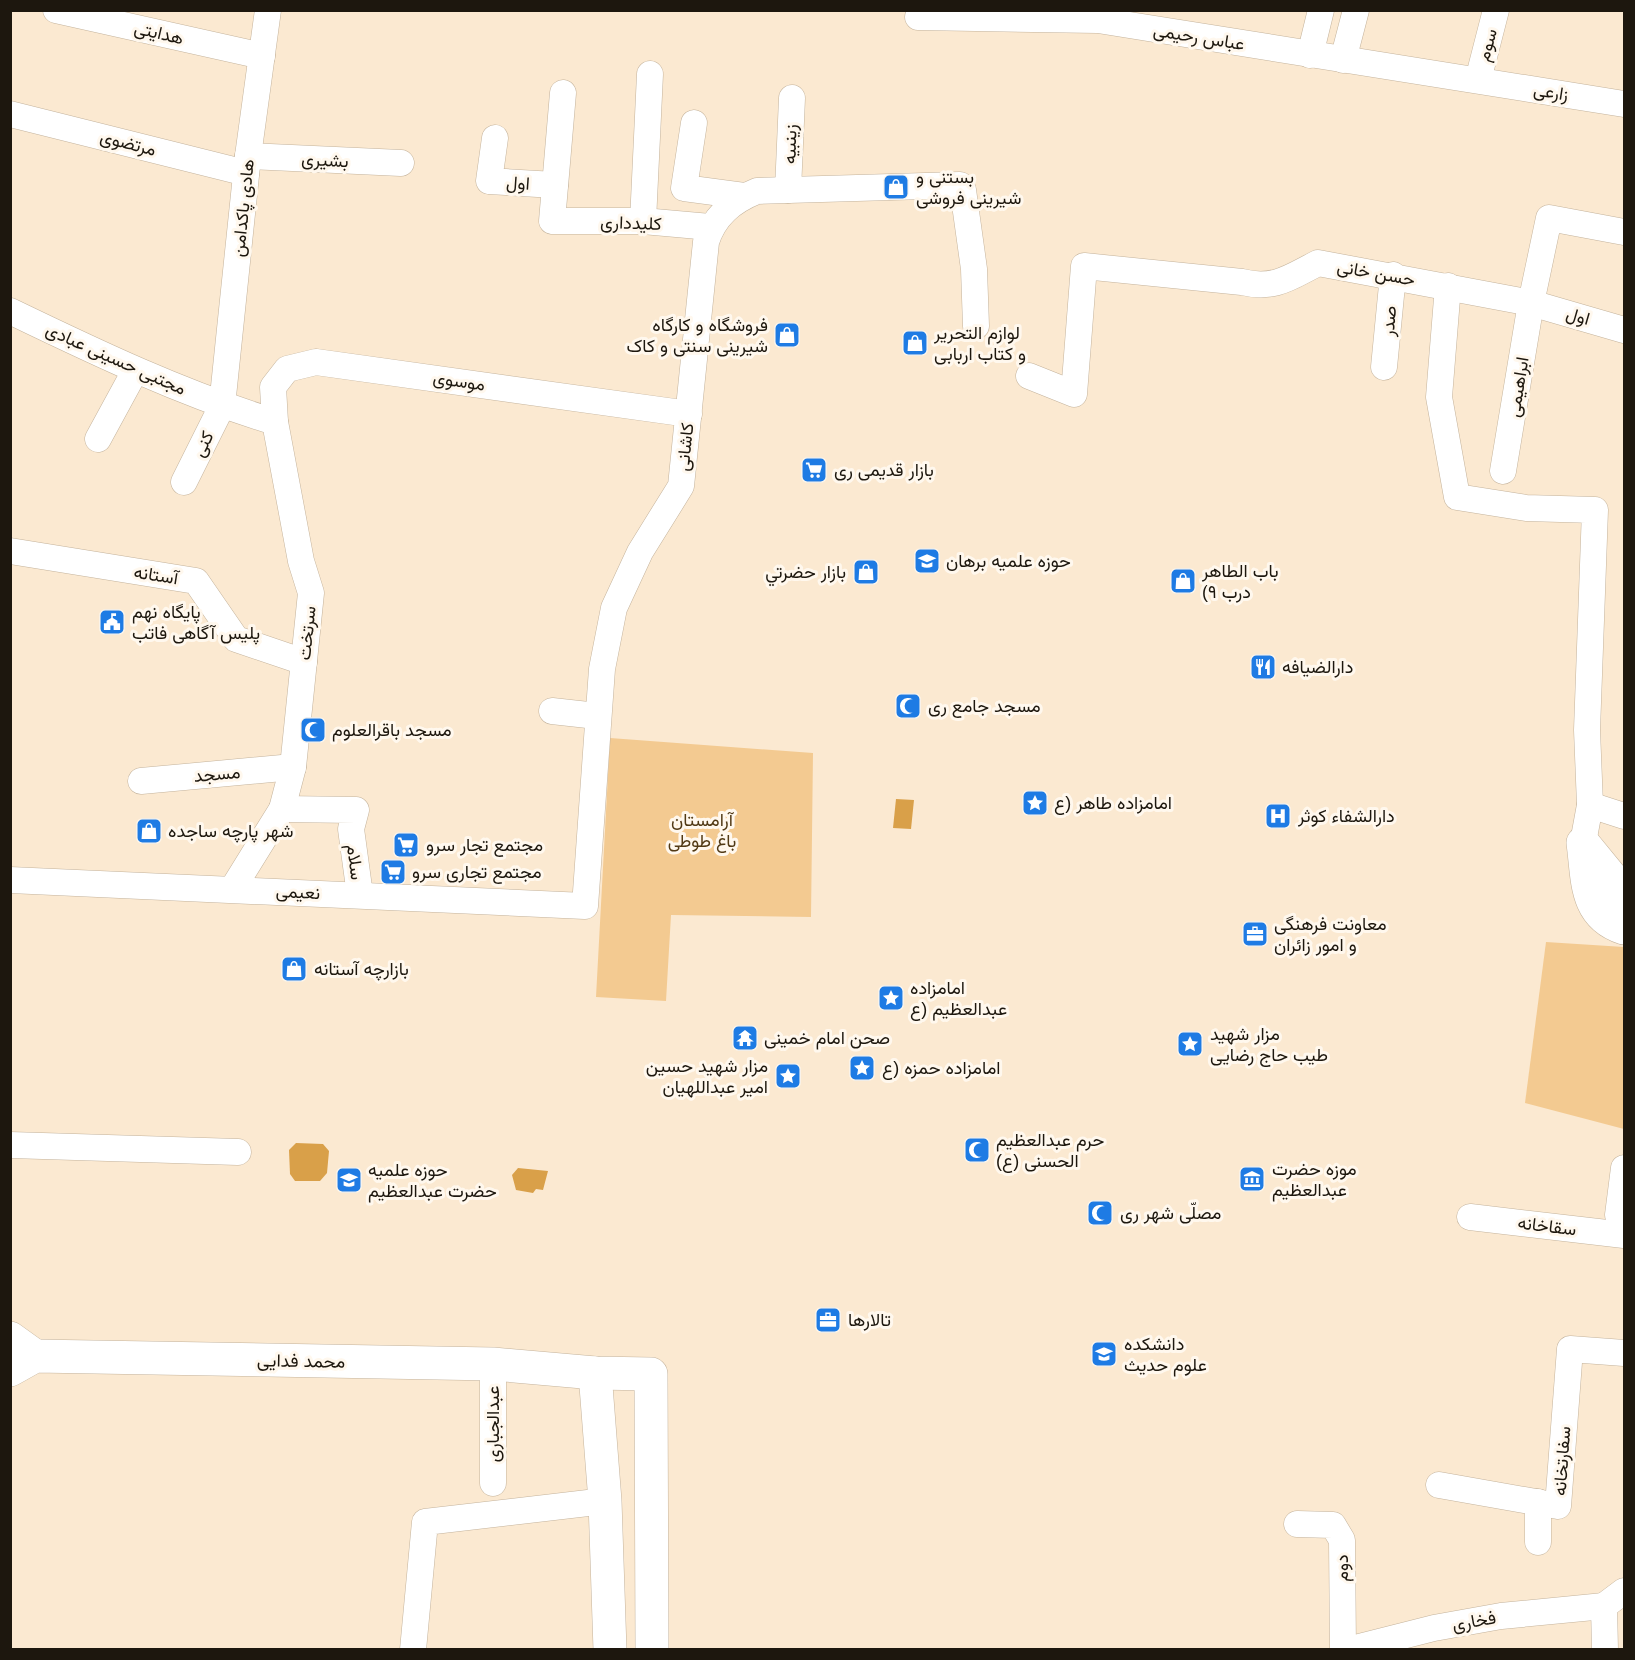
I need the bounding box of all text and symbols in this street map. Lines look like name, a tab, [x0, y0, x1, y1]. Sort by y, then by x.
street label: هدایتی	[132, 18, 186, 49]
street label: عباس رحیمی	[1152, 20, 1246, 55]
street label: سوم	[1473, 27, 1503, 64]
street label: زارعی	[1532, 79, 1570, 106]
street label: زینبیه	[779, 124, 802, 164]
street label: مرتضوی	[98, 126, 158, 161]
street label: بشیری	[301, 149, 349, 172]
street label: هادی پاکدامن	[228, 158, 260, 258]
place label: بستنی و شیرینی فروشی	[916, 167, 1021, 209]
street label: اول	[505, 172, 531, 195]
shop icon: بستنی و شیرینی فروشی	[881, 172, 911, 202]
street label: کلیدداری	[600, 212, 662, 235]
street label: حسن خانی	[1335, 256, 1417, 291]
street label: اول	[1564, 303, 1592, 330]
street label: صدر	[1378, 305, 1401, 338]
place label: فروشگاه و کارگاه شیرینی سنتی و کاک	[627, 315, 768, 357]
street label: مجتبی حسینی عبادی	[43, 319, 189, 400]
shop icon: فروشگاه و کارگاه شیرینی سنتی و کاک	[772, 320, 802, 350]
place label: لوازم التحریر و کتاب اربابی	[933, 323, 1026, 365]
shop icon: لوازم التحریر و کتاب اربابی	[900, 328, 930, 358]
street label: ابراهیمی	[1503, 355, 1534, 419]
street label: موسوی	[431, 367, 486, 396]
street label: کاشانی	[673, 422, 698, 472]
street label: کنی	[188, 428, 219, 460]
supermarket icon: بازار قدیمی ری	[799, 455, 829, 485]
place label: بازار قدیمی ری	[834, 460, 934, 481]
school or university icon: حوزه علمیه برهان	[912, 546, 942, 576]
place label: حوزه علمیه برهان	[946, 551, 1071, 572]
shop icon: بازار حضرتي	[851, 557, 881, 587]
place label: باب الطاهر (درب ۹	[1201, 561, 1278, 603]
street label: آستانه	[132, 562, 181, 589]
place label: بازار حضرتي	[765, 562, 846, 587]
shop icon: باب الطاهر (درب ۹	[1168, 566, 1198, 596]
place label: پایگاه نهم پلیس آگاهی فاتب	[132, 602, 260, 645]
street label: سرتخت	[294, 605, 321, 661]
public building icon: پایگاه نهم پلیس آگاهی فاتب	[97, 607, 127, 637]
restaurant icon: دارالضیافه	[1248, 652, 1278, 682]
place label: دارالضیافه	[1282, 657, 1353, 678]
mosque icon: مسجد جامع ری	[893, 691, 923, 721]
place label: مسجد جامع ری	[928, 696, 1041, 718]
mosque icon: مسجد باقرالعلوم	[298, 715, 328, 745]
place label: مسجد باقرالعلوم	[332, 720, 452, 742]
street label: مسجد	[193, 762, 241, 786]
place icon: امامزاده طاهر (ع	[1020, 788, 1050, 818]
place label: امامزاده طاهر (ع	[1054, 793, 1172, 815]
hospital icon: دارالشفاء کوثر	[1263, 801, 1293, 831]
place label: دارالشفاء کوثر	[1297, 806, 1395, 827]
park label: آرامستان باغ طوطی	[668, 810, 736, 853]
shop icon: شهر پارچه ساجده	[134, 816, 164, 846]
place label: شهر پارچه ساجده	[168, 821, 294, 843]
supermarket icon: مجتمع تجار سرو	[391, 830, 421, 860]
place label: مجتمع تجار سرو	[426, 835, 543, 857]
street label: سلام	[341, 843, 367, 881]
supermarket icon: مجتمع تجاری سرو	[378, 857, 408, 887]
place label: مجتمع تجاری سرو	[412, 862, 542, 884]
street label: نعیمی	[275, 881, 321, 904]
place label: معاونت فرهنگی و امور زائران	[1274, 914, 1387, 956]
office icon: معاونت فرهنگی و امور زائران	[1240, 919, 1270, 949]
shop icon: بازارچه آستانه	[279, 954, 309, 984]
place label: بازارچه آستانه	[314, 959, 409, 981]
place label: امامزاده عبدالعظیم (ع	[910, 978, 1007, 1021]
place icon: امامزاده عبدالعظیم (ع	[876, 983, 906, 1013]
temple icon: صحن امام خمینی	[730, 1023, 760, 1053]
place label: مزار شهید طیب حاج رضایی	[1210, 1024, 1328, 1067]
place label: صحن امام خمینی	[764, 1028, 890, 1050]
place icon: مزار شهید طیب حاج رضایی	[1175, 1029, 1205, 1059]
place icon: امامزاده حمزه (ع	[847, 1053, 877, 1083]
place label: مزار شهید حسین امیر عبداللهیان	[646, 1056, 768, 1098]
place label: امامزاده حمزه (ع	[882, 1058, 1000, 1080]
place icon: مزار شهید حسین امیر عبداللهیان	[773, 1061, 803, 1091]
place label: حرم عبدالعظیم الحسنی (ع)	[996, 1130, 1104, 1173]
mosque icon: حرم عبدالعظیم الحسنی (ع)	[962, 1135, 992, 1165]
place label: موزه حضرت عبدالعظیم	[1272, 1159, 1357, 1202]
place label: حوزه علمیه حضرت عبدالعظیم	[368, 1160, 497, 1203]
museum icon: موزه حضرت عبدالعظیم	[1237, 1164, 1267, 1194]
school or university icon: حوزه علمیه حضرت عبدالعظیم	[334, 1165, 364, 1195]
mosque icon: مصلّی شهر ری	[1085, 1198, 1115, 1228]
place label: مصلّی شهر ری	[1120, 1202, 1221, 1224]
street label: سقاخانه	[1516, 1212, 1578, 1240]
office icon: تالارها	[813, 1305, 843, 1335]
place label: تالارها	[848, 1310, 891, 1331]
place label: دانشکده علوم حدیث	[1124, 1334, 1207, 1377]
school or university icon: دانشکده علوم حدیث	[1089, 1339, 1119, 1369]
street label: محمد فدایی	[257, 1350, 345, 1373]
street label: عبدالجباری	[483, 1386, 504, 1462]
street label: سفارتخانه	[1550, 1426, 1575, 1497]
street label: دوم	[1332, 1554, 1354, 1582]
street label: فخاری	[1451, 1607, 1498, 1636]

